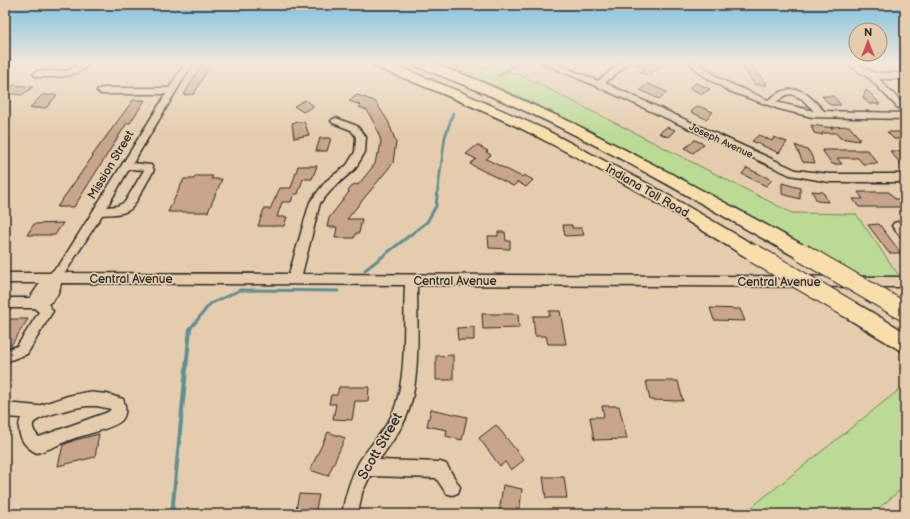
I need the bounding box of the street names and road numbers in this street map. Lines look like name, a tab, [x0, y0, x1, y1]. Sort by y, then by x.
street label: Joseph Avenue	[687, 121, 755, 161]
street label: Mission Street	[85, 128, 138, 202]
street label: Indiana Toll Road	[603, 161, 691, 221]
street label: Central Avenue	[89, 272, 173, 287]
street label: Central Avenue	[413, 274, 497, 289]
street label: Central Avenue	[737, 275, 821, 290]
street label: Scott Street	[354, 409, 406, 482]

